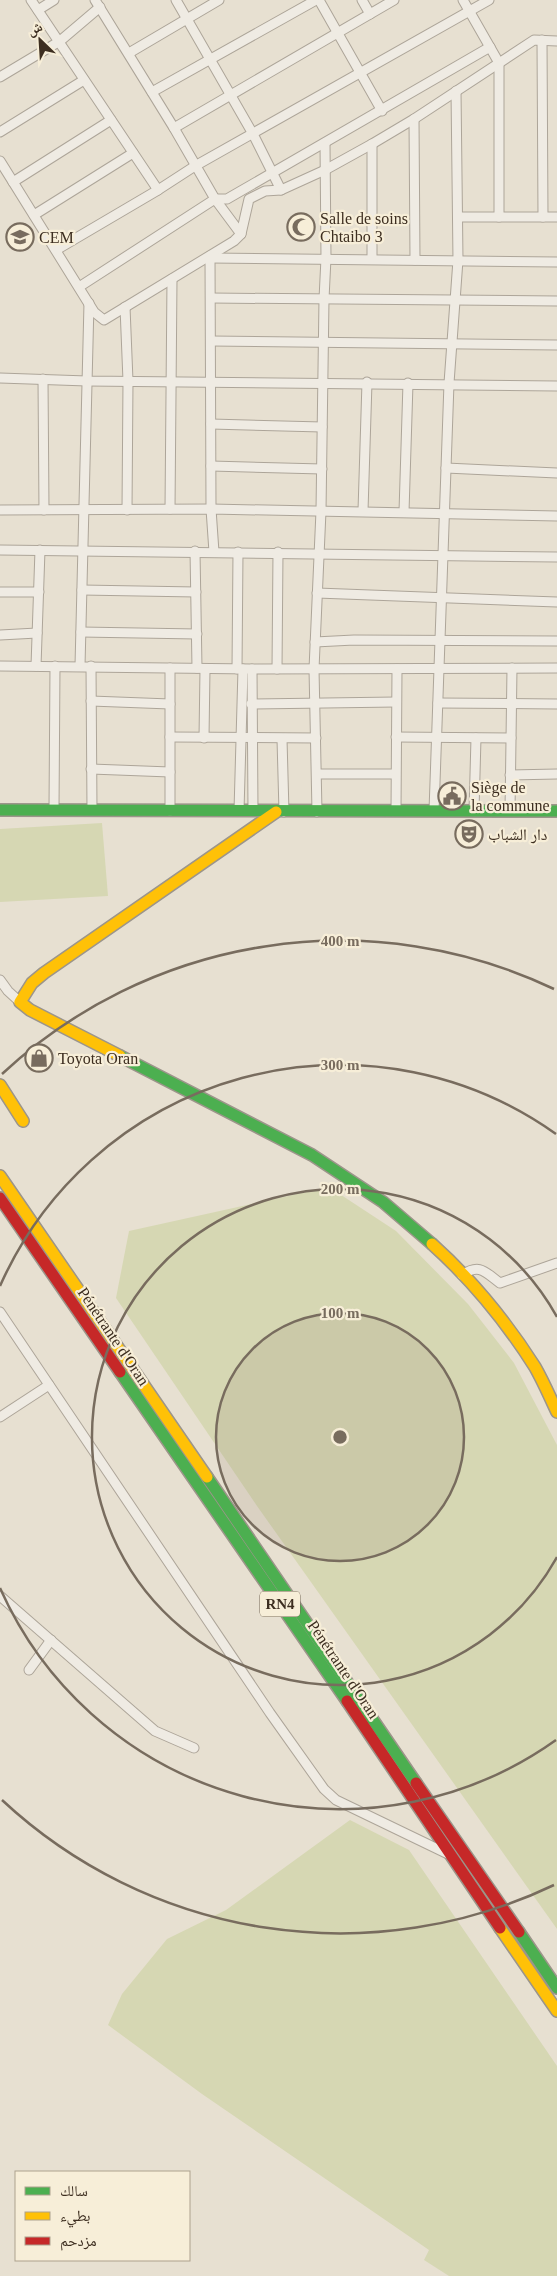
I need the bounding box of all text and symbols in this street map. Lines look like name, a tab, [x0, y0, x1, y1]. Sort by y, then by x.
north arrow	[15, 15, 65, 65]
text: ش	[25, 19, 45, 40]
place label: Salle de soins Chtaibo 3	[320, 210, 408, 245]
mosque icon: Salle de soins Chtaibo 3	[286, 212, 316, 242]
school or university icon: CEM	[5, 222, 35, 252]
place label: CEM	[39, 229, 74, 246]
place label: Siège de la commune	[471, 779, 550, 814]
public building icon: Siège de la commune	[437, 781, 467, 811]
theatre icon: دار الشباب	[454, 819, 484, 849]
place label: دار الشباب	[488, 826, 548, 844]
text: 400 m	[321, 933, 360, 949]
shop icon: Toyota Oran	[24, 1043, 54, 1073]
place label: Toyota Oran	[58, 1050, 138, 1068]
text: 300 m	[321, 1057, 360, 1073]
text: 200 m	[321, 1181, 360, 1197]
street label: Pénétrante d'Oran	[75, 1284, 153, 1388]
text: 100 m	[321, 1305, 360, 1321]
centre of rings	[331, 1428, 349, 1446]
road number: RN4	[260, 1592, 300, 1616]
street label: Pénétrante d'Oran	[305, 1617, 383, 1721]
legend	[15, 2171, 190, 2261]
text: سالك	[60, 2183, 88, 2199]
text: بطيء	[60, 2208, 90, 2228]
text: مزدحم	[60, 2233, 97, 2251]

